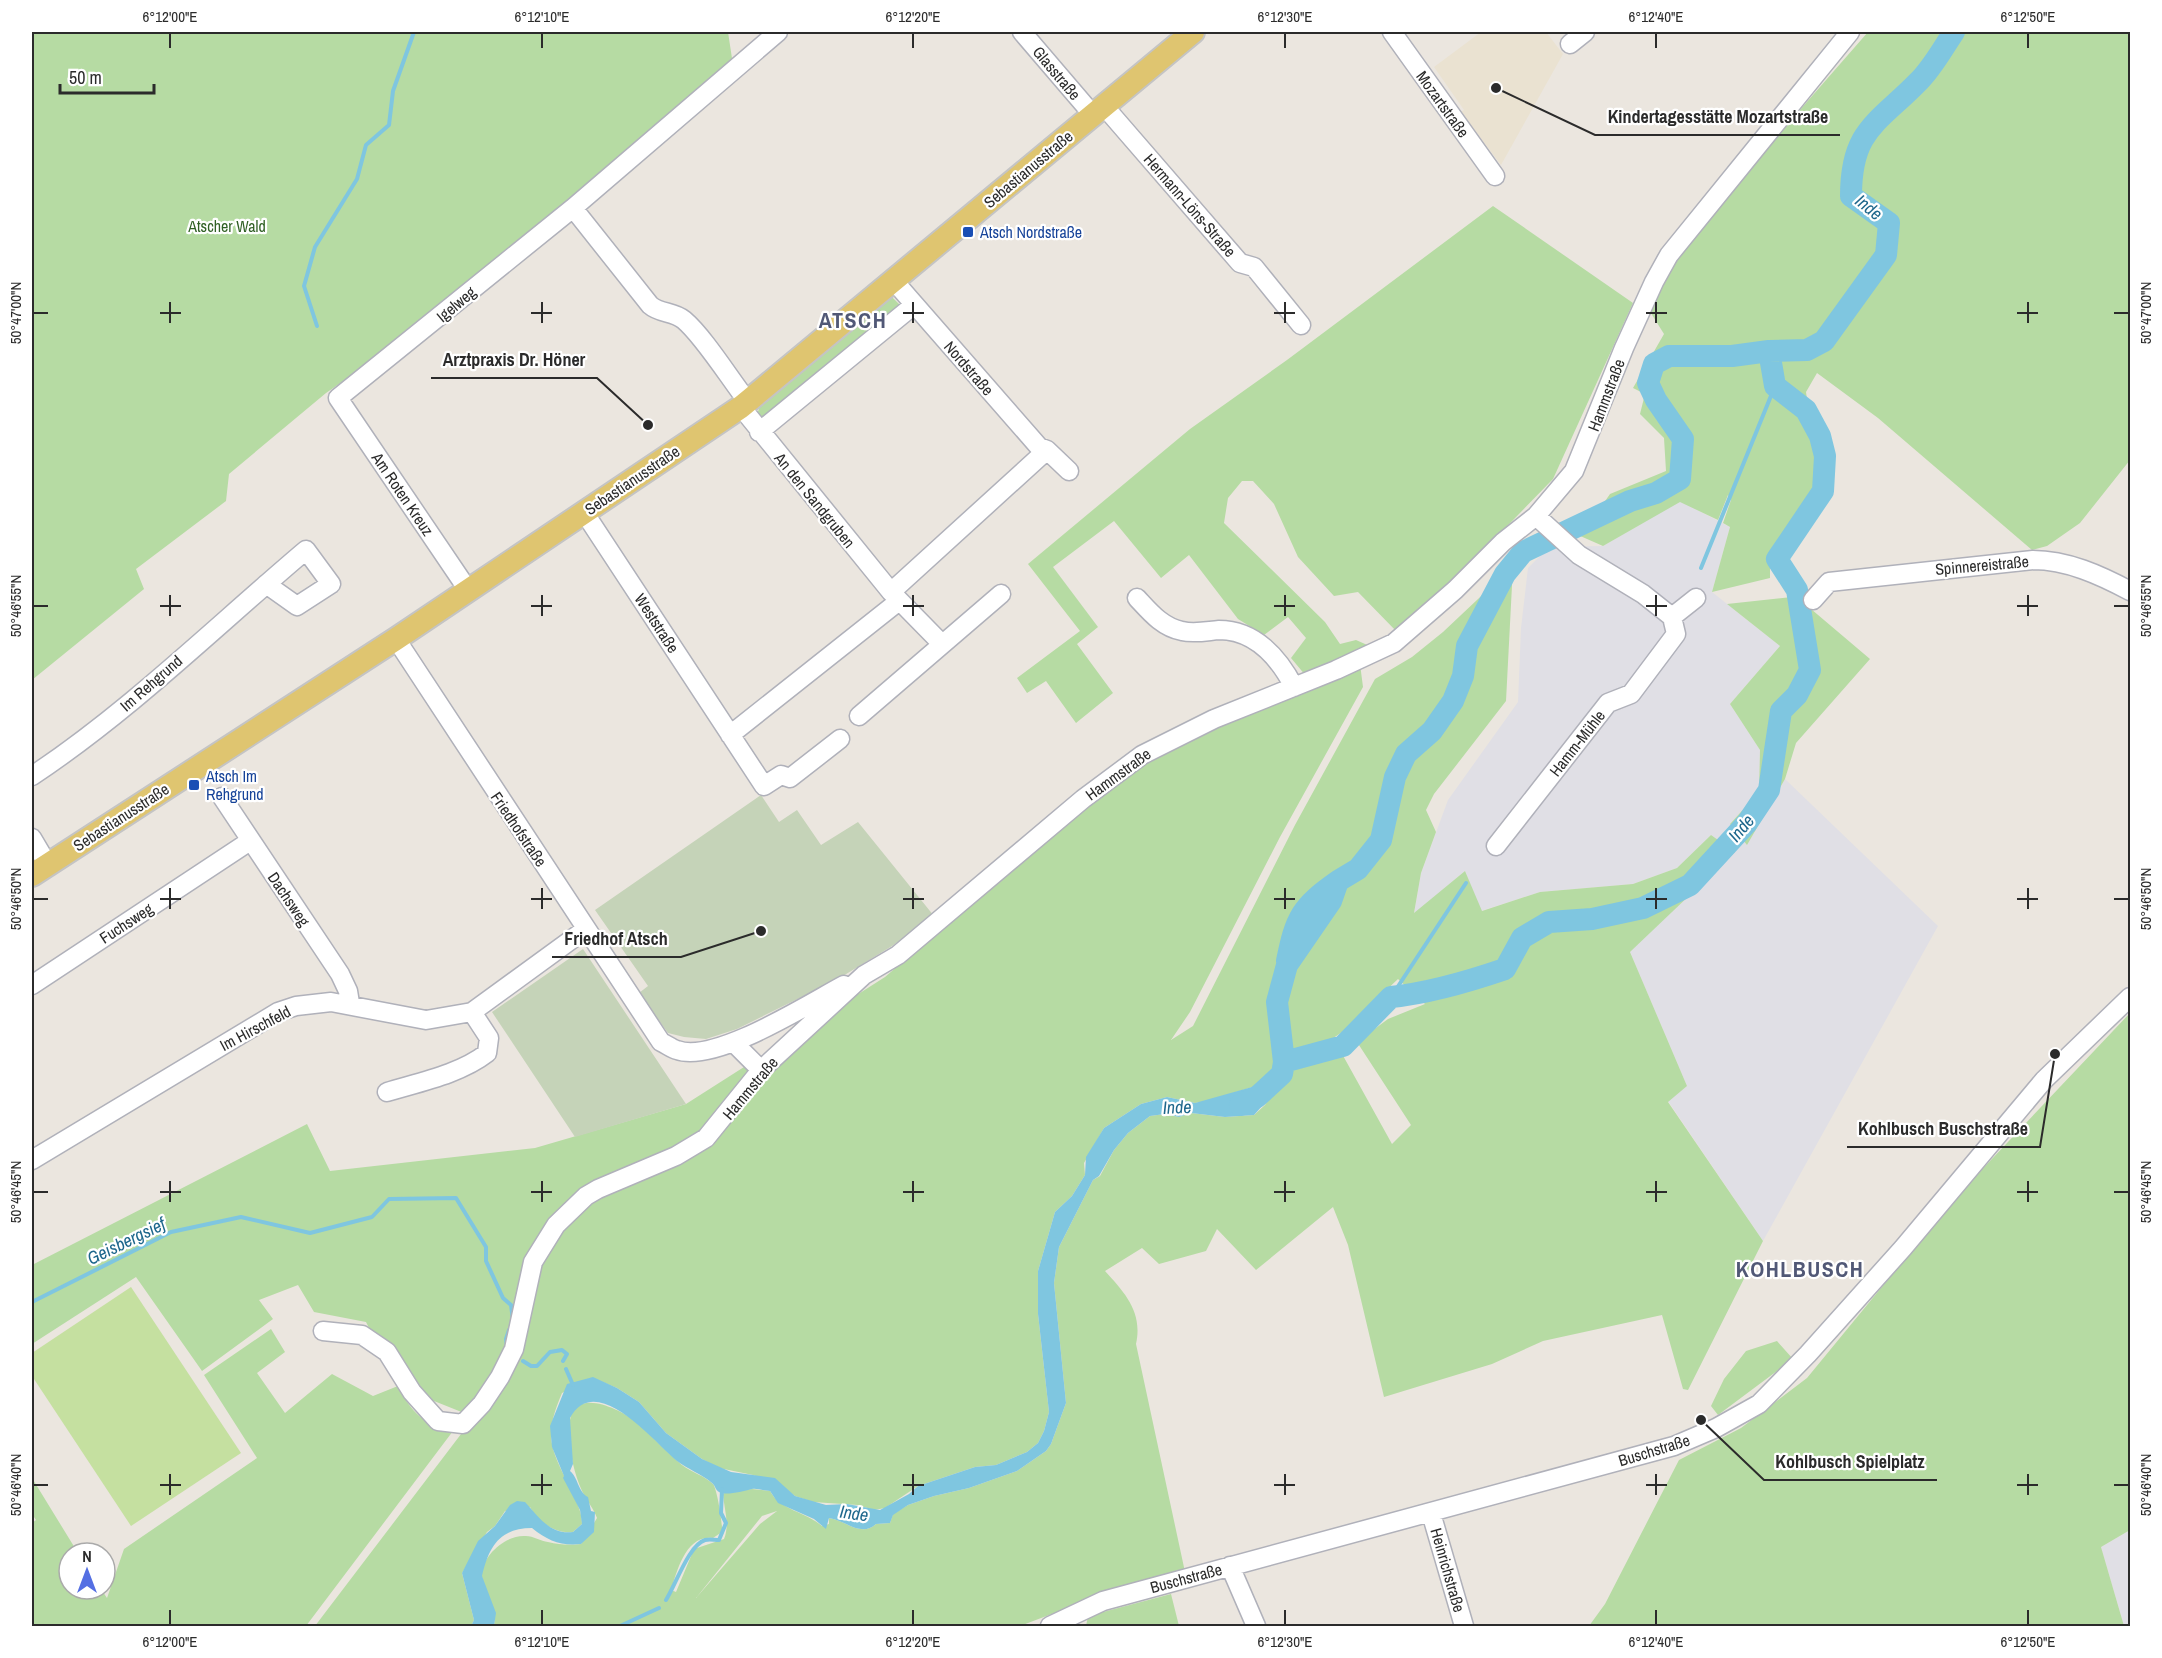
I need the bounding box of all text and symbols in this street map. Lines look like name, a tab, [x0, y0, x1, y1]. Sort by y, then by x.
text: 6°12'00"E	[142, 6, 198, 27]
text: 6°12'10"E	[514, 6, 570, 27]
text: 6°12'20"E	[885, 6, 941, 27]
text: 6°12'30"E	[1257, 6, 1313, 27]
text: 6°12'40"E	[1628, 6, 1684, 27]
text: 6°12'50"E	[2000, 6, 2056, 27]
street label: Glasstraße	[1028, 41, 1086, 105]
scale bar	[60, 57, 154, 95]
text: 50 m	[69, 65, 102, 90]
street label: Mozartstraße	[1411, 66, 1475, 142]
callout: Kindertagesstätte Mozartstraße	[1595, 99, 1840, 135]
text: Kindertagesstätte Mozartstraße	[1608, 104, 1828, 129]
street label: Sebastianusstraße	[979, 125, 1077, 213]
street label: Hermann-Löns-Straße	[1139, 149, 1241, 261]
water label: Inde	[1850, 188, 1888, 226]
park label: Atscher Wald	[187, 215, 266, 237]
place label: Atsch Nordstraße	[979, 221, 1082, 243]
marker: Atsch Nordstraße	[961, 225, 975, 239]
street label: Igelweg	[432, 281, 481, 327]
text: 50°47'00"N	[5, 282, 26, 344]
text: 50°47'00"N	[2135, 282, 2156, 344]
district label: ATSCH	[819, 305, 887, 335]
street label: Nordstraße	[939, 336, 999, 400]
callout: Arztpraxis Dr. Höner	[431, 342, 597, 378]
text: Arztpraxis Dr. Höner	[443, 347, 586, 372]
street label: Hammstraße	[1582, 356, 1630, 434]
street label: Sebastianusstraße	[580, 440, 684, 520]
street label: Am Roten Kreuz	[366, 447, 439, 540]
street label: An den Sandgruben	[769, 447, 860, 552]
street label: Spinnereistraße	[1934, 550, 2030, 580]
text: 50°46'55"N	[5, 575, 26, 637]
text: 50°46'55"N	[2135, 575, 2156, 637]
street label: Weststraße	[630, 589, 684, 657]
street label: Im Rehgrund	[115, 650, 187, 716]
street label: Hamm-Mühle	[1544, 705, 1610, 781]
street label: Hammstraße	[1081, 743, 1155, 805]
place label: Atsch Im Rehgrund	[205, 765, 264, 805]
street label: Sebastianusstraße	[69, 778, 173, 856]
marker: Atsch Im Rehgrund	[187, 778, 201, 792]
street label: Friedhofstraße	[486, 787, 552, 871]
water label: Inde	[1722, 809, 1760, 847]
street label: Dachsweg	[263, 867, 316, 931]
text: 50°46'50"N	[5, 868, 26, 930]
text: 50°46'50"N	[2135, 868, 2156, 930]
street label: Fuchsweg	[95, 897, 158, 949]
callout: Friedhof Atsch	[552, 921, 681, 957]
text: Friedhof Atsch	[564, 926, 668, 951]
street label: Im Hirschfeld	[216, 1000, 294, 1056]
street label: Hammstraße	[717, 1052, 783, 1124]
water label: Inde	[1162, 1094, 1192, 1120]
callout: Kohlbusch Buschstraße	[1847, 1111, 2040, 1147]
text: Kohlbusch Buschstraße	[1858, 1116, 2028, 1141]
text: 50°46'45"N	[5, 1161, 26, 1223]
text: 50°46'45"N	[2135, 1161, 2156, 1223]
water label: Geisbergsief	[83, 1210, 171, 1271]
district label: KOHLBUSCH	[1736, 1254, 1864, 1284]
street label: Buschstraße	[1616, 1429, 1692, 1471]
callout: Kohlbusch Spielplatz	[1764, 1444, 1937, 1480]
text: Kohlbusch Spielplatz	[1775, 1449, 1925, 1474]
text: 50°46'40"N	[5, 1454, 26, 1516]
text: 50°46'40"N	[2135, 1454, 2156, 1516]
water label: Inde	[838, 1499, 870, 1527]
street label: Heinrichstraße	[1425, 1525, 1471, 1615]
north arrow	[57, 1541, 117, 1601]
text: N	[82, 1545, 92, 1567]
street label: Buschstraße	[1148, 1558, 1224, 1598]
text: 6°12'00"E	[142, 1631, 198, 1652]
text: 6°12'10"E	[514, 1631, 570, 1652]
text: 6°12'20"E	[885, 1631, 941, 1652]
text: 6°12'30"E	[1257, 1631, 1313, 1652]
text: 6°12'40"E	[1628, 1631, 1684, 1652]
text: 6°12'50"E	[2000, 1631, 2056, 1652]

